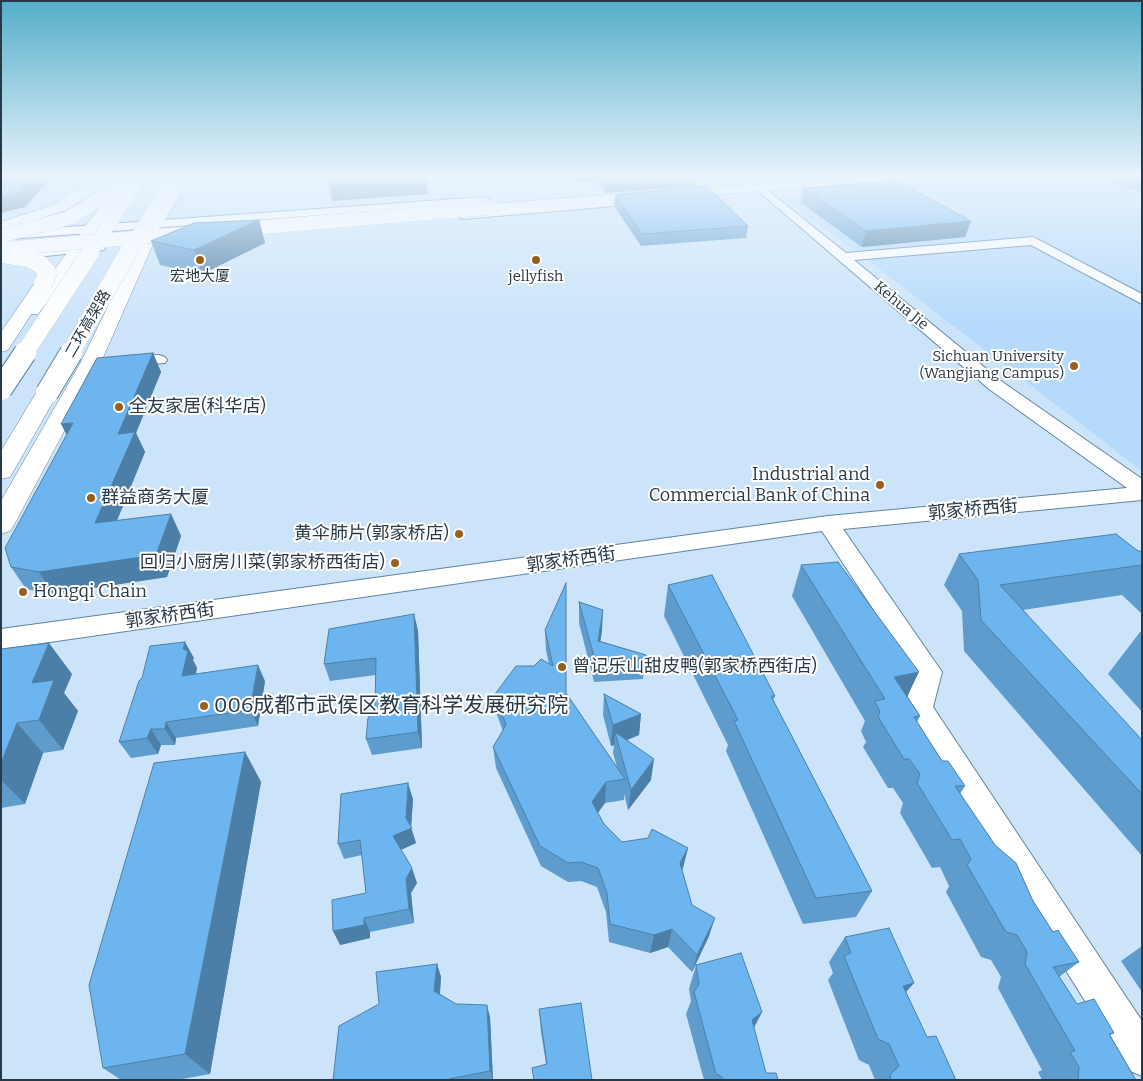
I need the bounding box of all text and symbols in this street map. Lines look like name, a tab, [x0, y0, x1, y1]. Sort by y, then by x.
marker: 宏地大厦	[194, 254, 206, 266]
marker: jellyfish	[530, 254, 542, 266]
place label: 宏地大厦	[170, 268, 230, 286]
place label: jellyfish	[509, 268, 563, 286]
street label: Kehua Jie	[870, 278, 932, 334]
street label: 二环高架路	[61, 287, 115, 361]
place label: Sichuan University (Wangjiang Campus)	[919, 348, 1064, 383]
marker: Sichuan University (Wangjiang Campus)	[1068, 360, 1080, 372]
place label: 全友家居(科华店)	[129, 396, 266, 418]
marker: 全友家居(科华店)	[113, 401, 125, 413]
place label: Industrial and Commercial Bank of China	[649, 464, 870, 506]
marker: Industrial and Commercial Bank of China	[874, 479, 886, 491]
place label: 群益商务大厦	[101, 487, 209, 509]
marker: 群益商务大厦	[85, 492, 97, 504]
street label: 郭家桥西街	[927, 495, 1019, 525]
place label: 黄伞肺片(郭家桥店)	[294, 523, 449, 545]
marker: 黄伞肺片(郭家桥店)	[453, 528, 465, 540]
street label: 郭家桥西街	[525, 543, 617, 577]
place label: 回归小厨房川菜(郭家桥西街店)	[140, 552, 385, 574]
marker: 回归小厨房川菜(郭家桥西街店)	[389, 557, 401, 569]
place label: Hongqi Chain	[33, 581, 147, 603]
marker: Hongqi Chain	[17, 586, 29, 598]
street label: 郭家桥西街	[124, 599, 216, 633]
place label: 曾记乐山甜皮鸭(郭家桥西街店)	[572, 656, 817, 678]
marker: 曾记乐山甜皮鸭(郭家桥西街店)	[556, 661, 568, 673]
place label: 006成都市武侯区教育科学发展研究院	[214, 693, 568, 719]
marker: 006成都市武侯区教育科学发展研究院	[198, 700, 210, 712]

